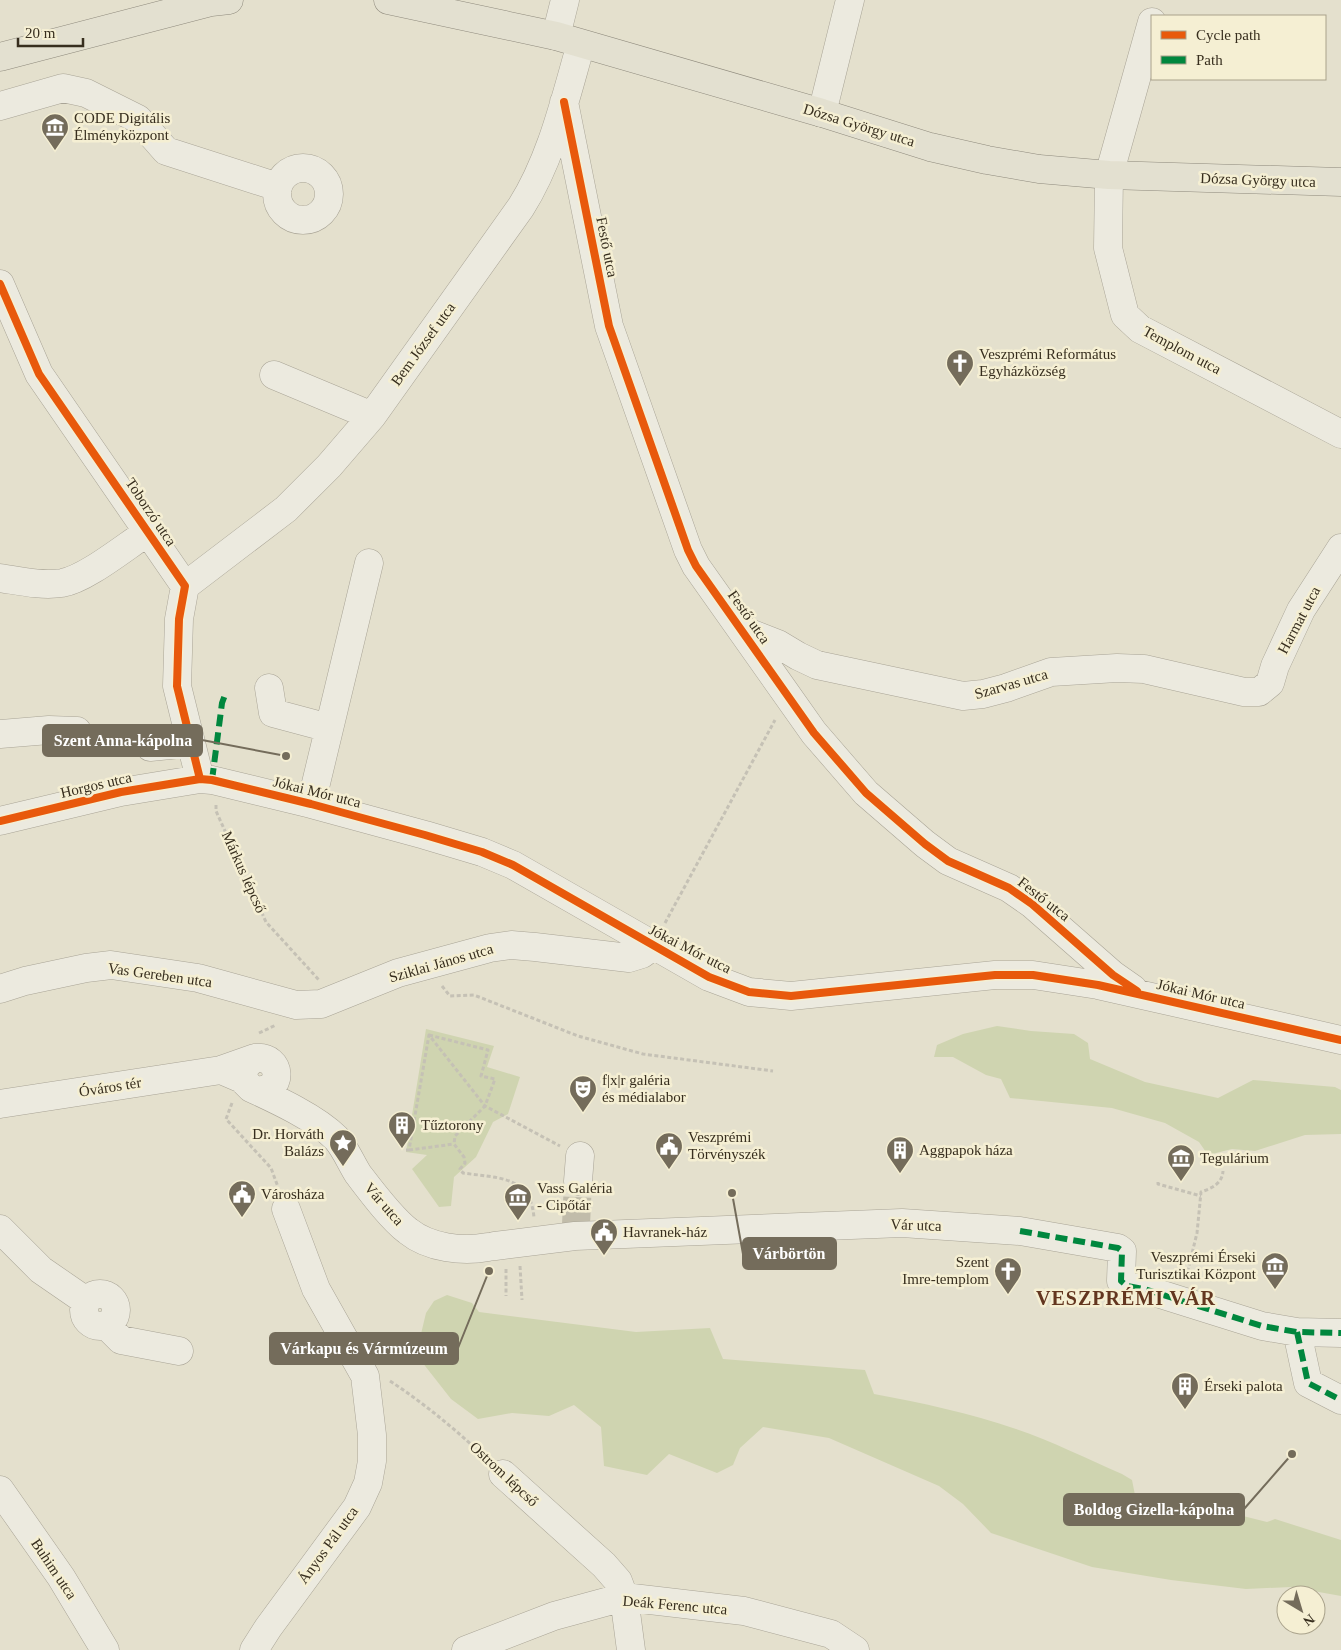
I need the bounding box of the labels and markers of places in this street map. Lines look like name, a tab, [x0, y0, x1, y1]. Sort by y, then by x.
place label: CODE Digitális Élményközpont	[74, 110, 170, 143]
museum icon: CODE Digitális Élményközpont	[40, 112, 70, 151]
place label: Veszprémi Református Egyházközség	[979, 346, 1116, 379]
church icon: Veszprémi Református Egyházközség	[945, 348, 975, 387]
callout: Szent Anna-kápolna	[43, 725, 202, 756]
place label: f|x|r galéria és médialabor	[602, 1072, 686, 1105]
theatre icon: f|x|r galéria és médialabor	[568, 1074, 598, 1113]
building icon: Tűztorony	[387, 1110, 417, 1149]
place label: Tűztorony	[421, 1117, 484, 1133]
place label: Dr. Horváth Balázs	[252, 1126, 324, 1159]
place icon: Dr. Horváth Balázs	[328, 1128, 358, 1167]
place label: Veszprémi Törvényszék	[688, 1129, 766, 1162]
public building icon: Veszprémi Törvényszék	[654, 1131, 684, 1170]
building icon: Aggpapok háza	[885, 1135, 915, 1174]
place label: Aggpapok háza	[919, 1142, 1013, 1158]
museum icon: Tegulárium	[1166, 1143, 1196, 1182]
place label: Tegulárium	[1200, 1150, 1269, 1166]
public building icon: Városháza	[227, 1179, 257, 1218]
place label: Vass Galéria - Cipőtár	[537, 1180, 613, 1213]
museum icon: Vass Galéria - Cipőtár	[503, 1182, 533, 1221]
place label: Városháza	[261, 1186, 325, 1202]
public building icon: Havranek-ház	[589, 1217, 619, 1256]
place label: Havranek-ház	[623, 1224, 707, 1240]
callout: Várbörtön	[743, 1238, 836, 1269]
place label: Veszprémi Érseki Turisztikai Központ	[1136, 1249, 1257, 1282]
museum icon: Veszprémi Érseki Turisztikai Központ	[1260, 1251, 1290, 1290]
place label: Szent Imre-templom	[902, 1254, 990, 1287]
church icon: Szent Imre-templom	[993, 1256, 1023, 1295]
callout: Várkapu és Vármúzeum	[270, 1333, 458, 1364]
building icon: Érseki palota	[1170, 1371, 1200, 1410]
place label: Érseki palota	[1204, 1378, 1283, 1394]
callout: Boldog Gizella-kápolna	[1064, 1494, 1244, 1525]

